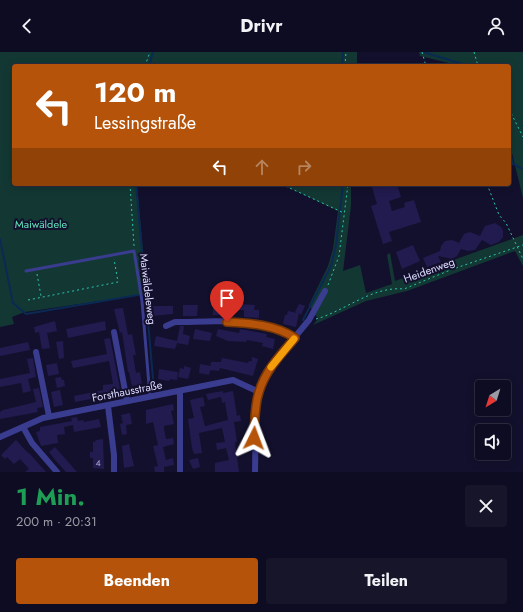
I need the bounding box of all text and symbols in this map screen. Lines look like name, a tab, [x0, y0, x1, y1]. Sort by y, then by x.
text: Drivr	[240, 13, 283, 39]
icon: back	[16, 15, 38, 37]
icon: person	[485, 15, 507, 37]
text: 120 m	[94, 72, 177, 113]
icon: left	[28, 80, 80, 132]
text: Lessingstraße	[94, 110, 196, 136]
icon: left	[209, 156, 231, 178]
icon: ahead	[251, 156, 273, 178]
icon: right	[293, 156, 315, 178]
park label: Maiwäldele	[15, 216, 68, 232]
street label: Maiwäldeleweg	[136, 252, 160, 326]
street label: Heidenweg	[401, 253, 457, 287]
pin	[210, 281, 244, 322]
icon: arrive	[216, 287, 238, 309]
street label: Forsthausstraße	[90, 376, 164, 406]
north arrow	[475, 380, 511, 416]
map controls	[475, 380, 511, 460]
position arrow	[233, 417, 275, 459]
button: sound	[475, 424, 511, 460]
house number: 4	[95, 456, 101, 469]
text: 1 Min.	[16, 479, 85, 514]
button: close	[465, 485, 507, 527]
text: 200 m · 20:31	[16, 512, 97, 531]
button: Beenden	[16, 558, 258, 604]
button: Teilen	[266, 558, 507, 604]

